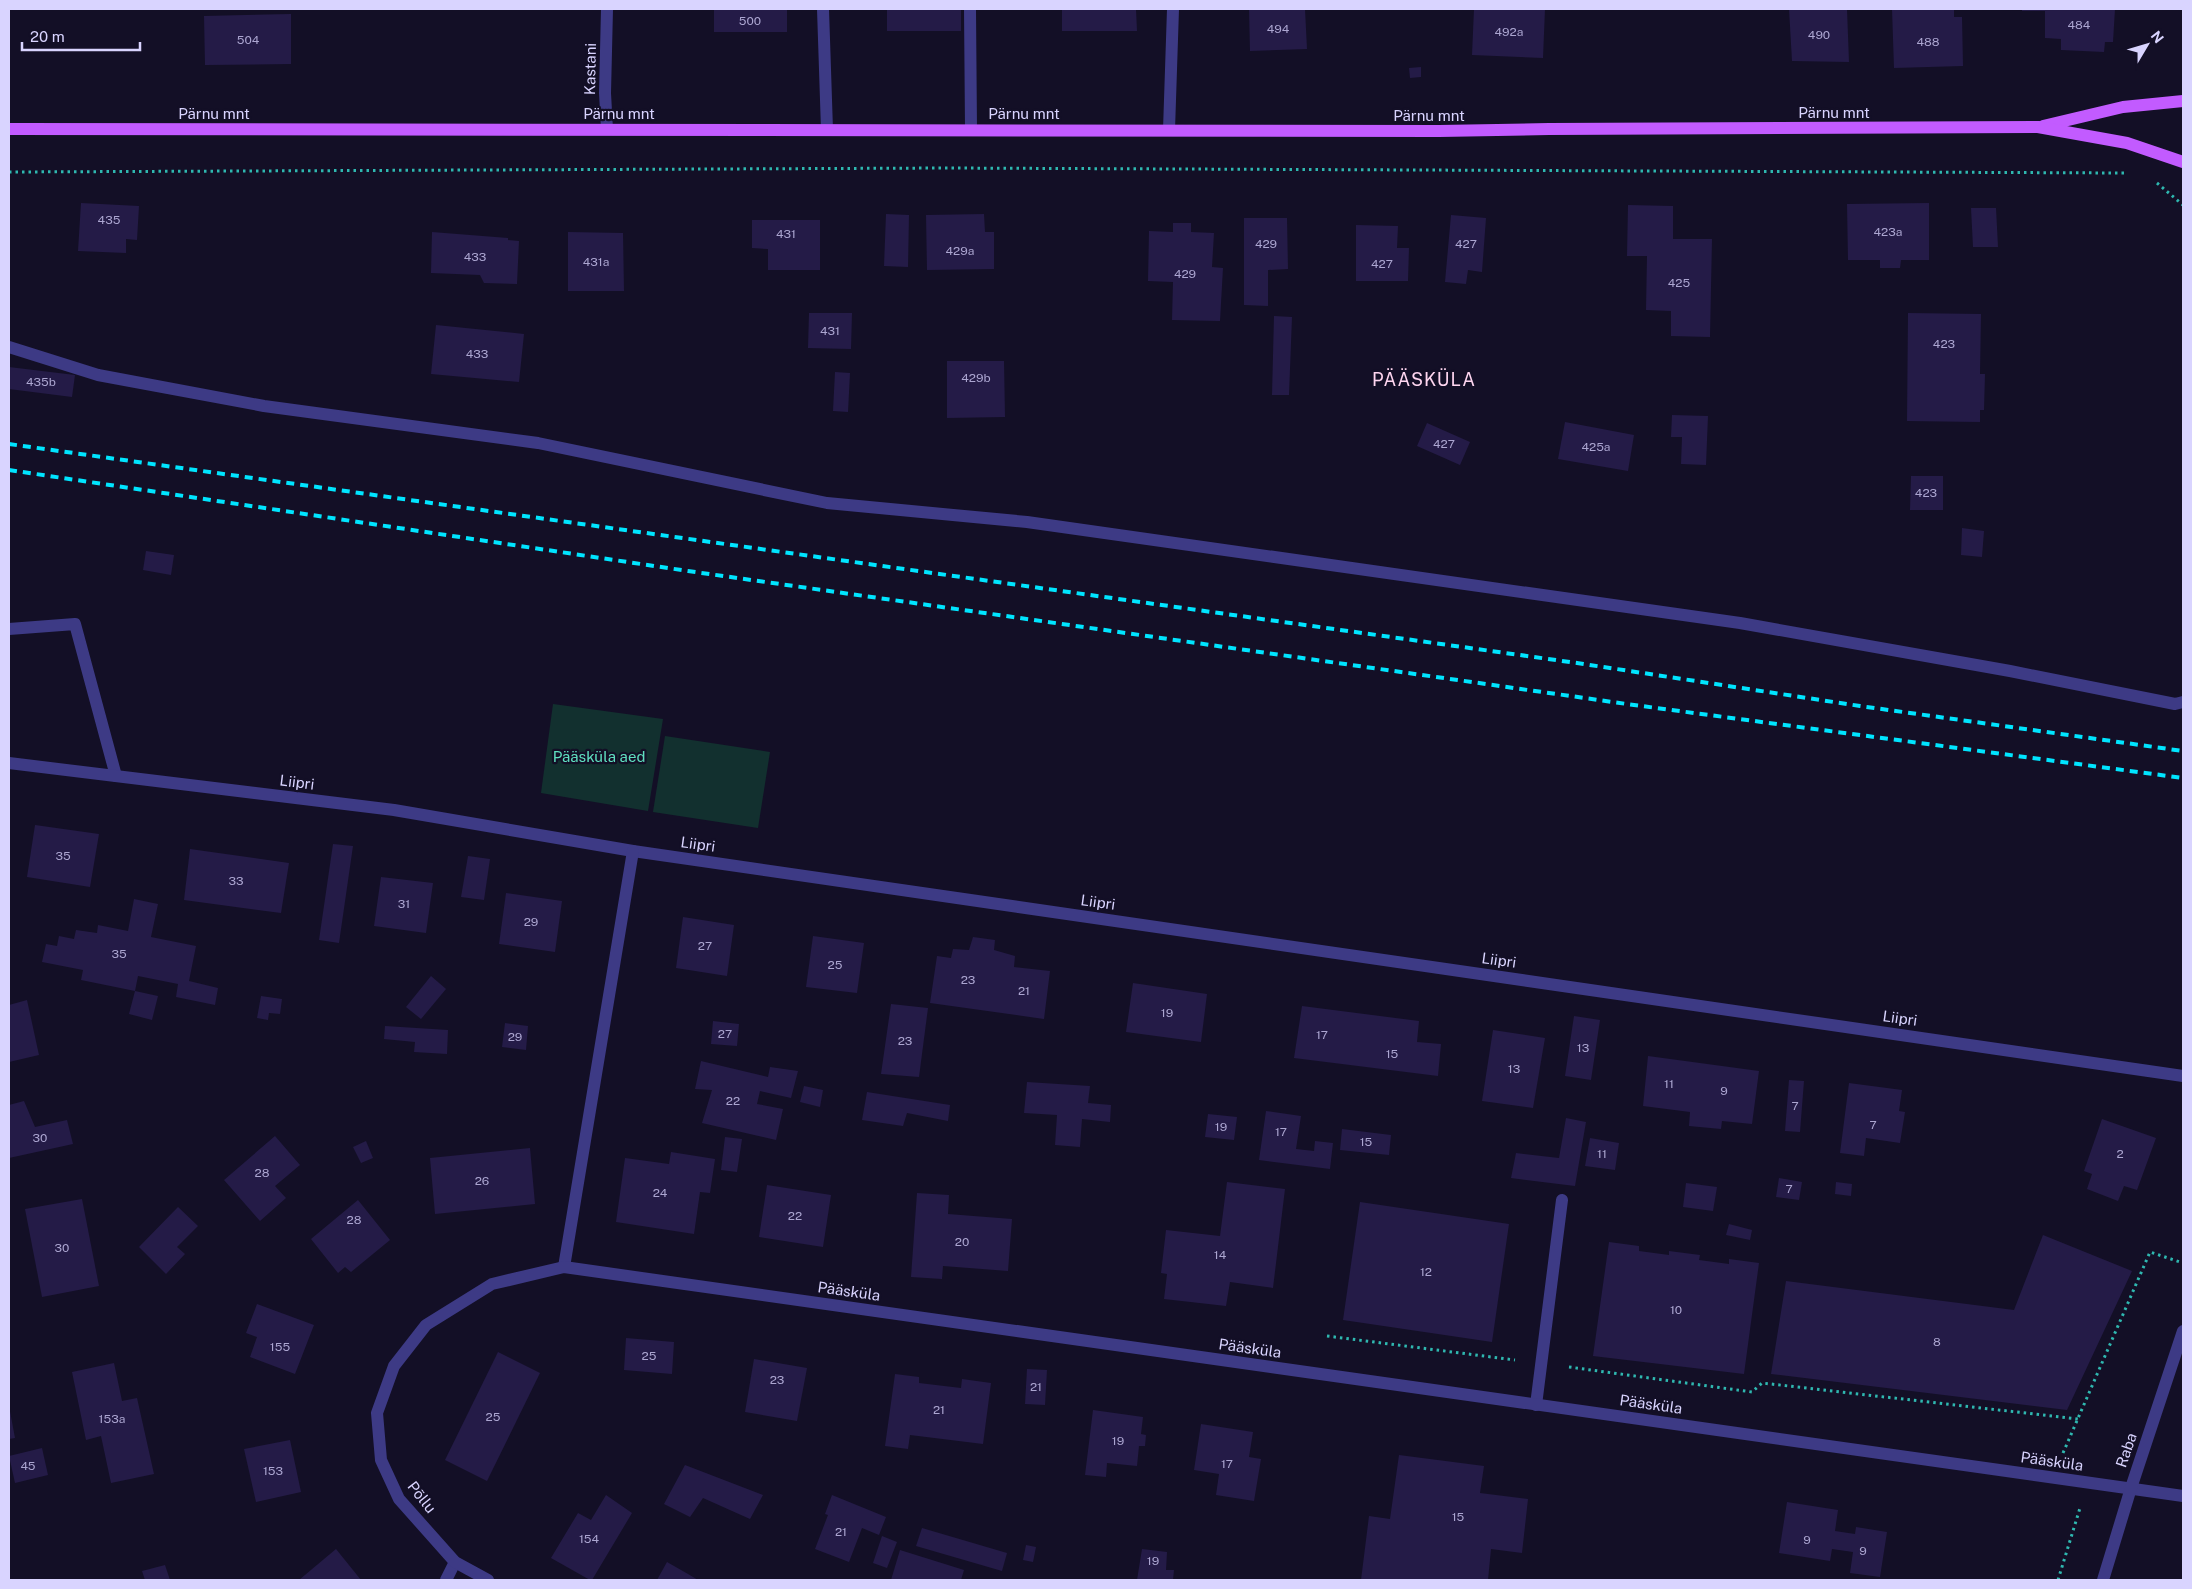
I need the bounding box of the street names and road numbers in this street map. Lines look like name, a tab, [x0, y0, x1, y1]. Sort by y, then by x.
street label: Kastani	[581, 43, 599, 95]
street label: Pärnu mnt	[1798, 104, 1870, 121]
street label: Pärnu mnt	[178, 105, 250, 122]
street label: Pärnu mnt	[583, 105, 655, 122]
street label: Pärnu mnt	[988, 105, 1060, 122]
street label: Pärnu mnt	[1393, 107, 1465, 124]
street label: Liipri	[279, 771, 315, 793]
street label: Liipri	[680, 833, 716, 855]
street label: Liipri	[1080, 891, 1116, 913]
street label: Liipri	[1481, 949, 1517, 971]
street label: Liipri	[1882, 1007, 1918, 1029]
street label: Pääsküla	[816, 1278, 882, 1304]
street label: Pääsküla	[1217, 1335, 1283, 1361]
street label: Pääsküla	[1618, 1391, 1684, 1417]
street label: Raba	[2112, 1430, 2140, 1470]
street label: Pääsküla	[2019, 1448, 2085, 1474]
street label: Põllu	[404, 1478, 440, 1516]

